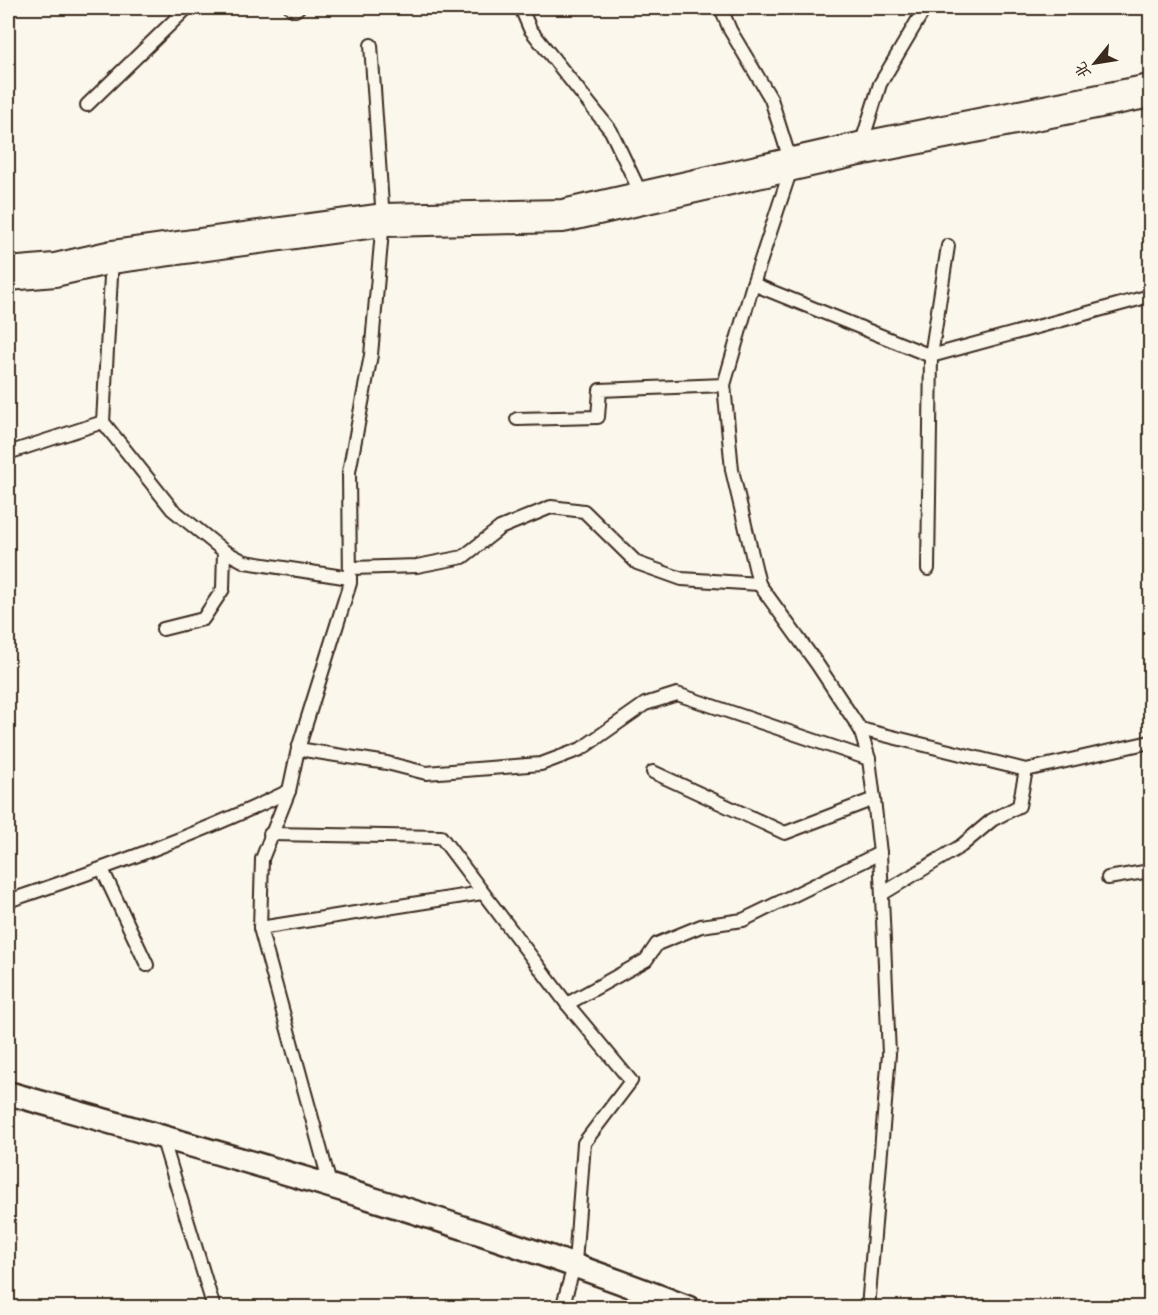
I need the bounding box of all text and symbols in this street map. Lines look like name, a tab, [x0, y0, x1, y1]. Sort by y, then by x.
north arrow	[1065, 33, 1125, 93]
text: 北	[1066, 56, 1099, 84]

